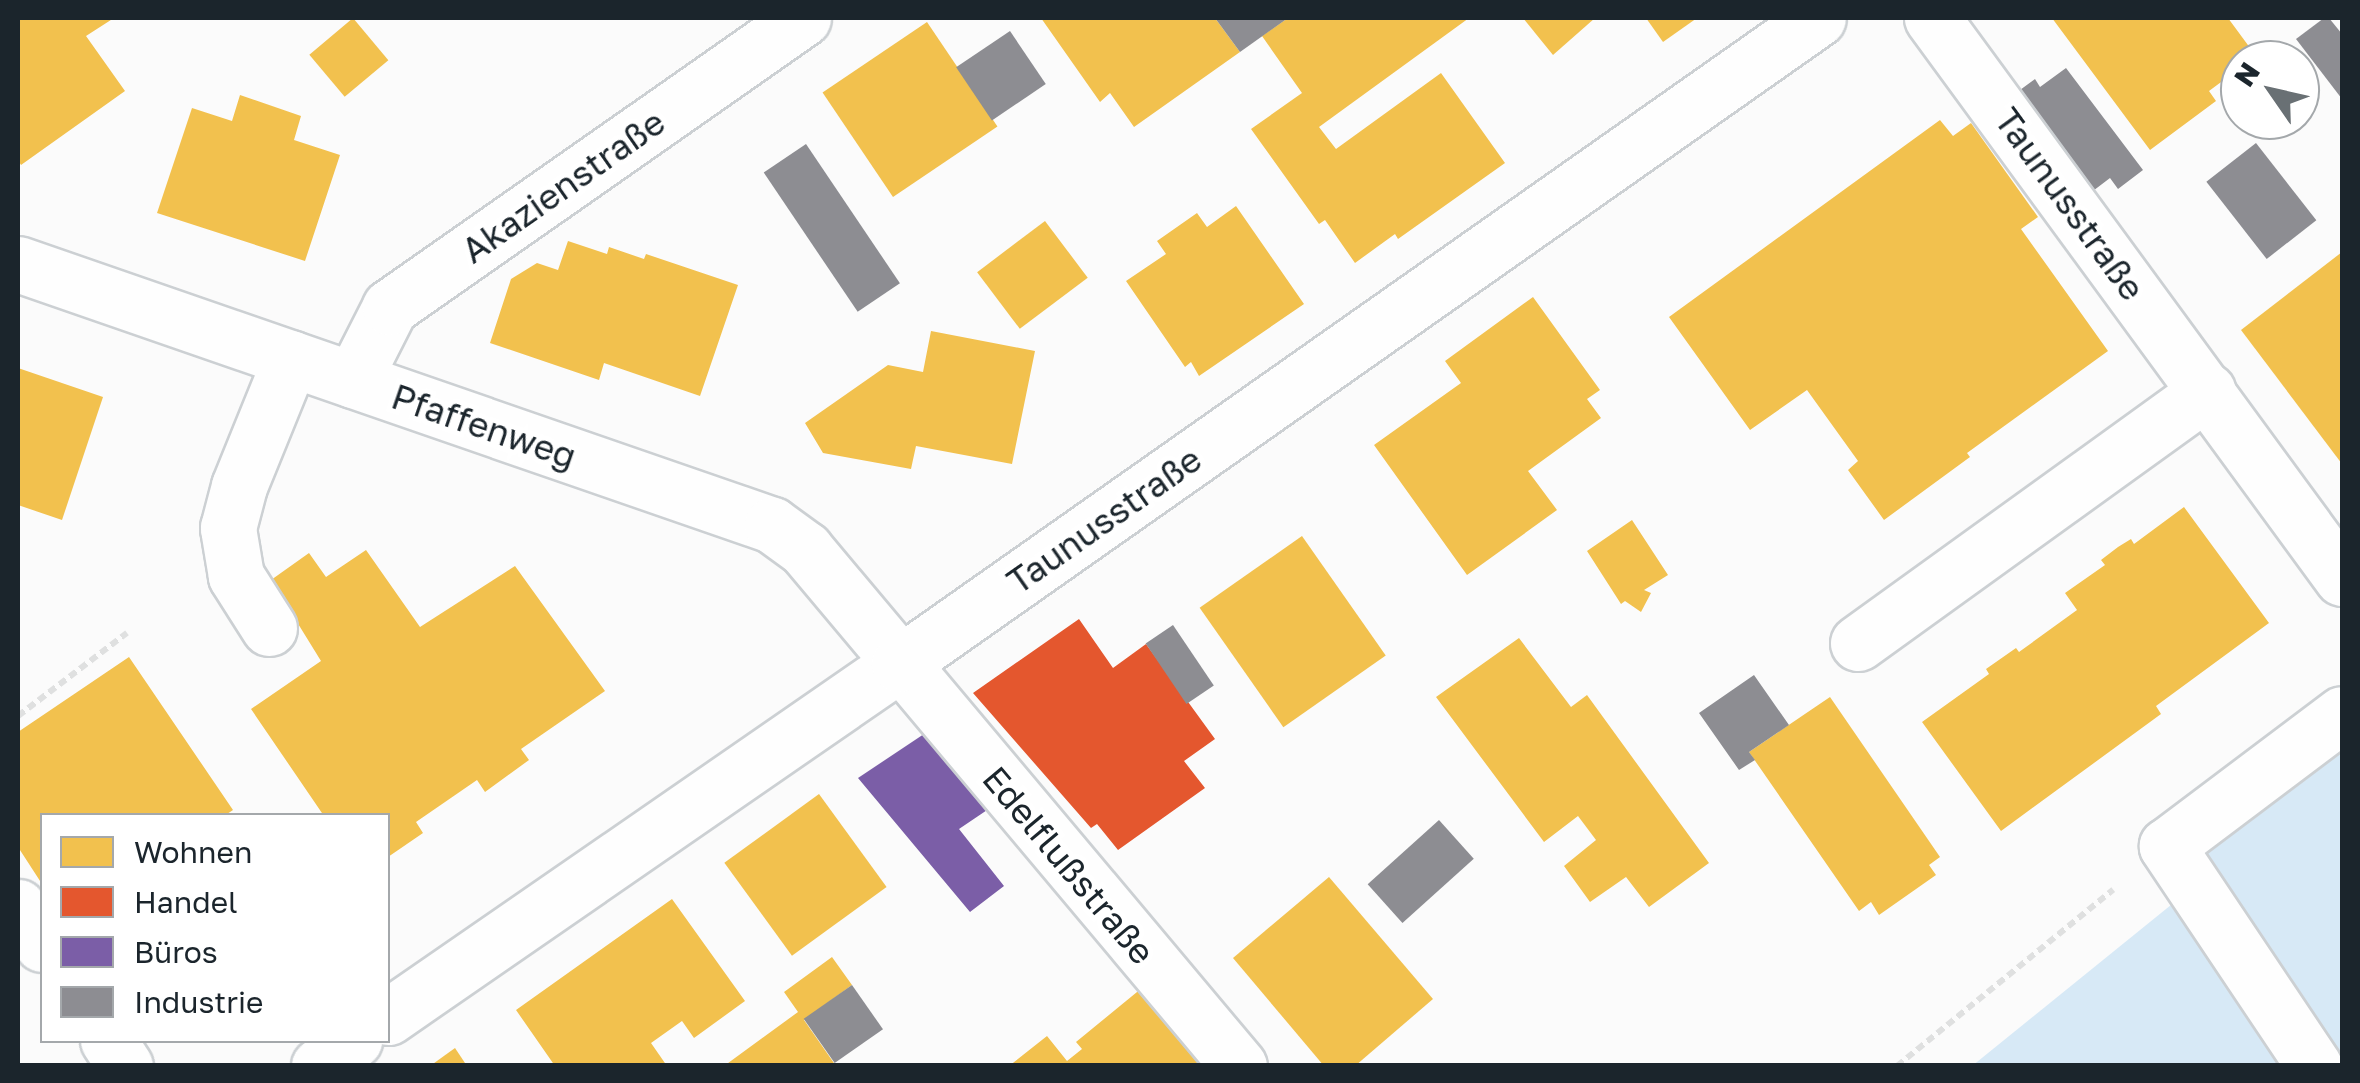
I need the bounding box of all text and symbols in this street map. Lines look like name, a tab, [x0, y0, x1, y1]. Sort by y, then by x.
north arrow	[2220, 40, 2320, 140]
text: N	[2227, 56, 2266, 92]
street label: Taunusstraße	[1986, 100, 2154, 308]
street label: Akazienstraße	[454, 101, 672, 271]
street label: Pfaffenweg	[386, 375, 582, 477]
street label: Taunusstraße	[999, 438, 1209, 602]
street label: Edelflußstraße	[974, 758, 1164, 972]
legend	[40, 813, 390, 1043]
text: Wohnen	[134, 834, 252, 870]
text: Handel	[134, 884, 238, 920]
text: Büros	[134, 934, 218, 970]
text: Industrie	[134, 984, 264, 1020]

